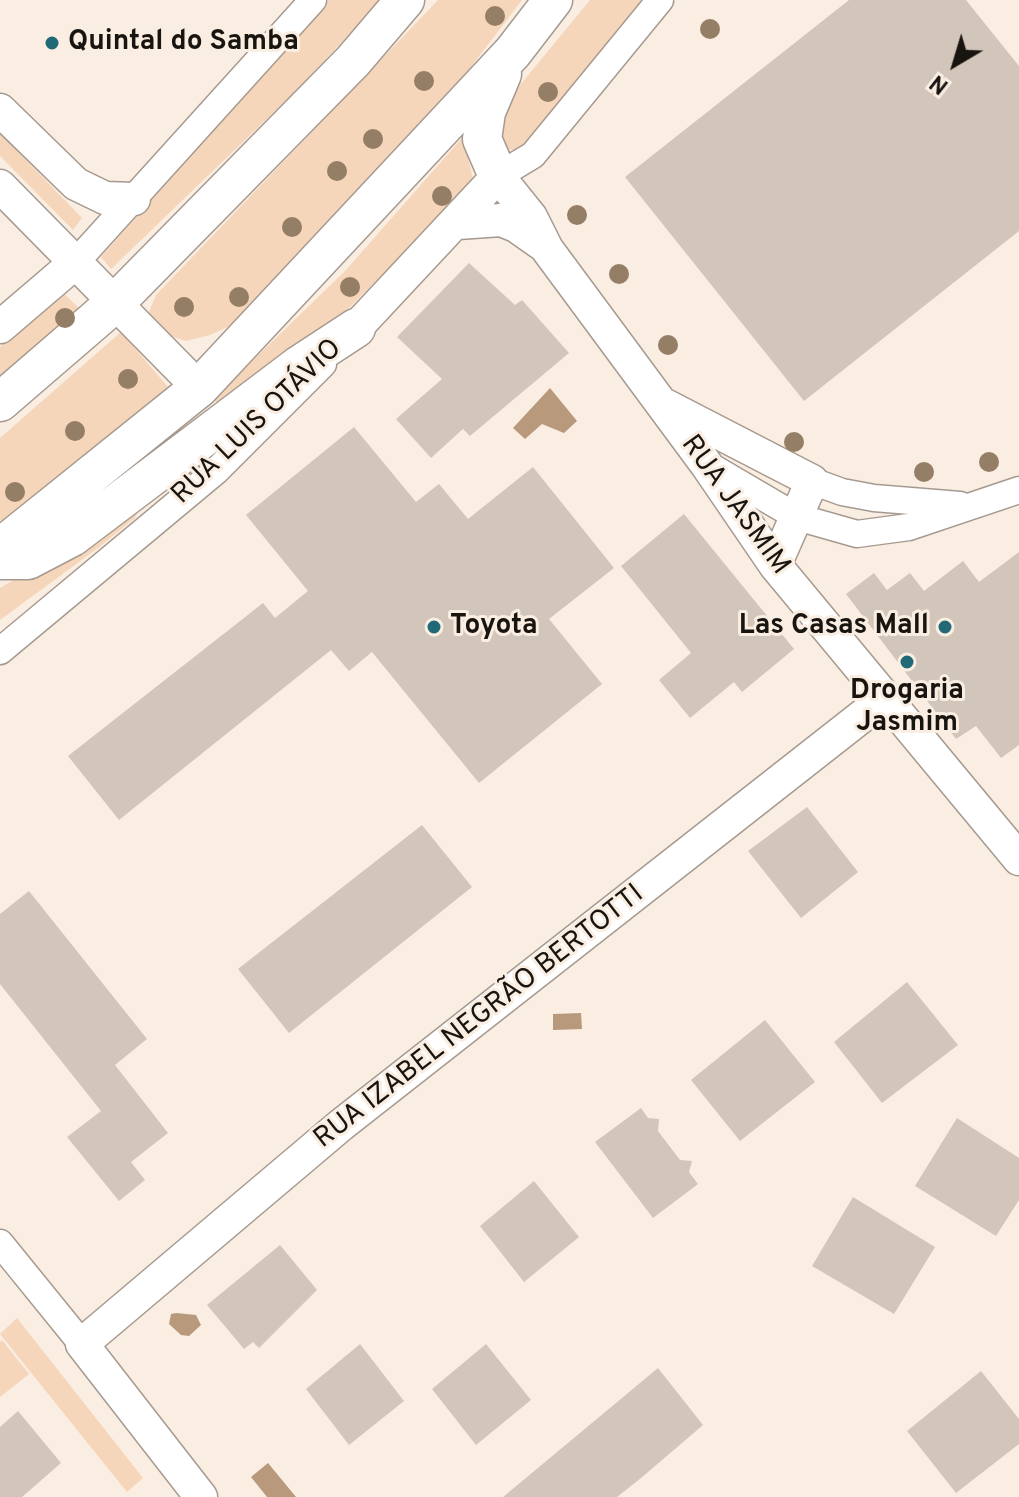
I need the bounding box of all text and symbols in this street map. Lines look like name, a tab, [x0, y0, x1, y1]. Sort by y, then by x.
north arrow	[915, 24, 995, 104]
place label: Quintal do Samba	[68, 26, 299, 60]
marker: Quintal do Samba	[43, 34, 61, 52]
text: N	[925, 68, 954, 99]
street label: RUA LUIS OTÁVIO	[166, 333, 350, 513]
street label: RUA JASMIM	[672, 430, 796, 582]
place label: Toyota	[450, 610, 538, 644]
place label: Las Casas Mall	[739, 610, 929, 644]
marker: Toyota	[425, 618, 443, 636]
marker: Las Casas Mall	[936, 618, 954, 636]
marker: Drogaria Jasmim	[898, 653, 916, 671]
place label: Drogaria Jasmim	[850, 675, 964, 741]
street label: RUA IZABEL NEGRÃO BERTOTTI	[308, 879, 652, 1157]

